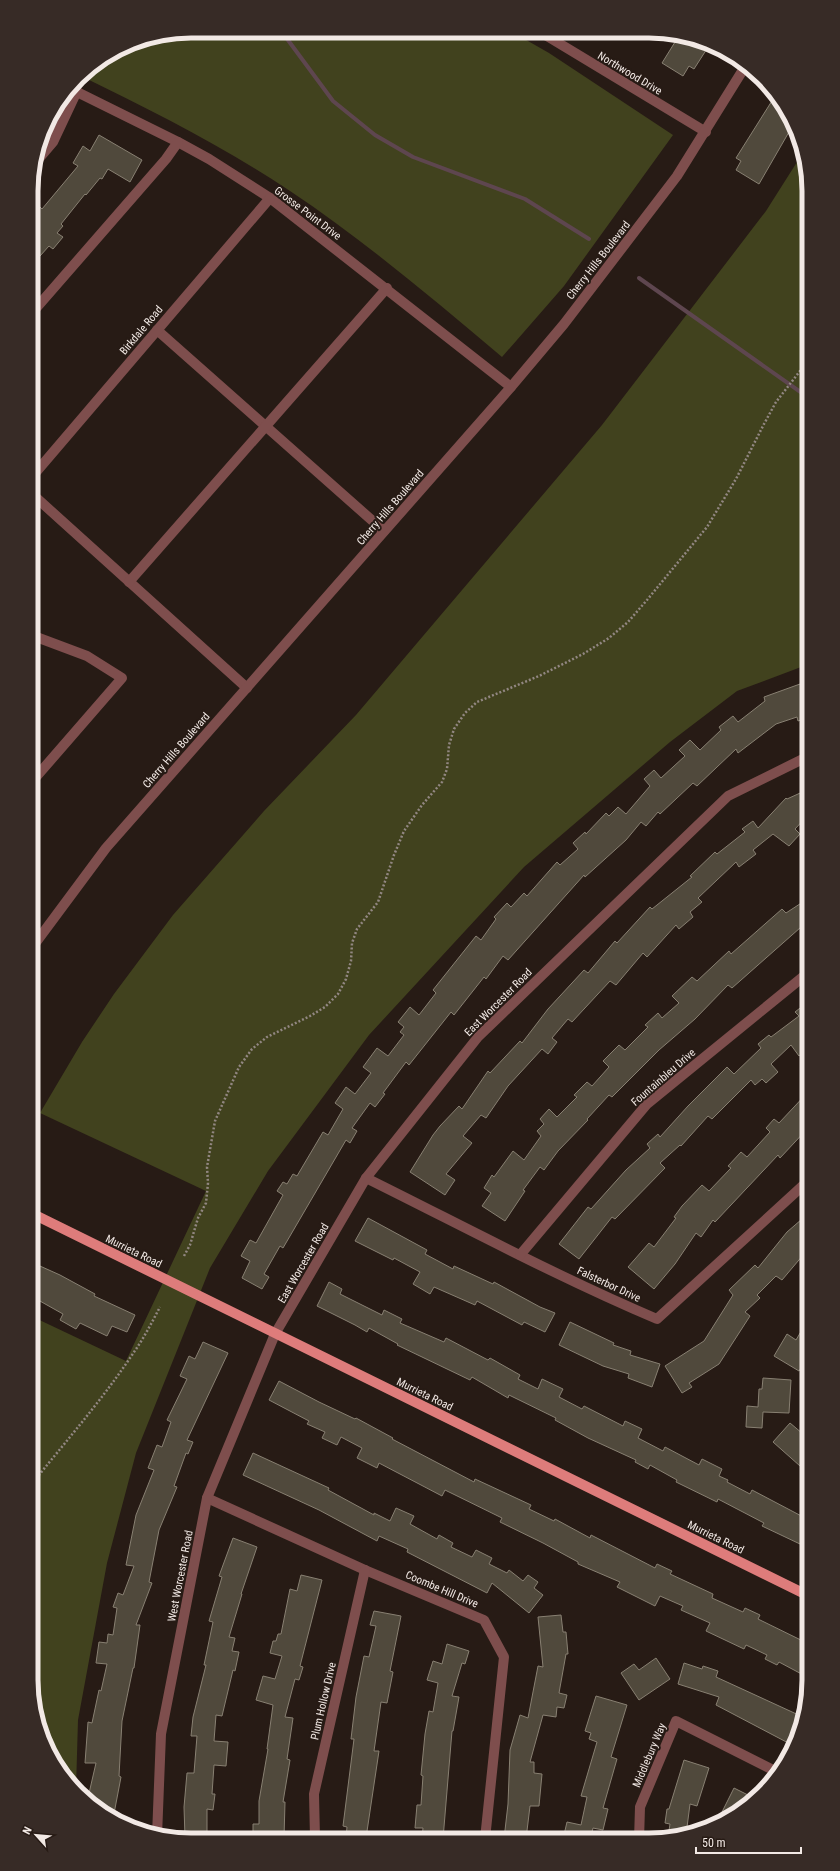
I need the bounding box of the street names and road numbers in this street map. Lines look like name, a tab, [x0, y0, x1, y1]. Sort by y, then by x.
street label: Northwood Drive	[595, 49, 664, 98]
street label: Grosse Point Drive	[272, 184, 344, 243]
street label: Cherry Hills Boulevard	[564, 219, 633, 302]
street label: Birkdale Road	[117, 303, 166, 357]
street label: Cherry Hills Boulevard	[354, 467, 427, 548]
street label: Cherry Hills Boulevard	[140, 710, 213, 791]
street label: East Worcester Road	[462, 966, 535, 1039]
street label: Fountainbleu Drive	[629, 1046, 698, 1109]
street label: East Worcester Road	[275, 1221, 332, 1306]
street label: Murrieta Road	[103, 1232, 164, 1271]
street label: Falsterbor Drive	[575, 1264, 643, 1305]
street label: Murrieta Road	[394, 1375, 455, 1414]
street label: Murrieta Road	[685, 1518, 746, 1557]
street label: West Worcester Road	[165, 1529, 196, 1623]
street label: Coombe Hill Drive	[404, 1568, 480, 1611]
street label: Plum Hollow Drive	[308, 1661, 339, 1741]
street label: Middlebury Way	[630, 1721, 669, 1789]

